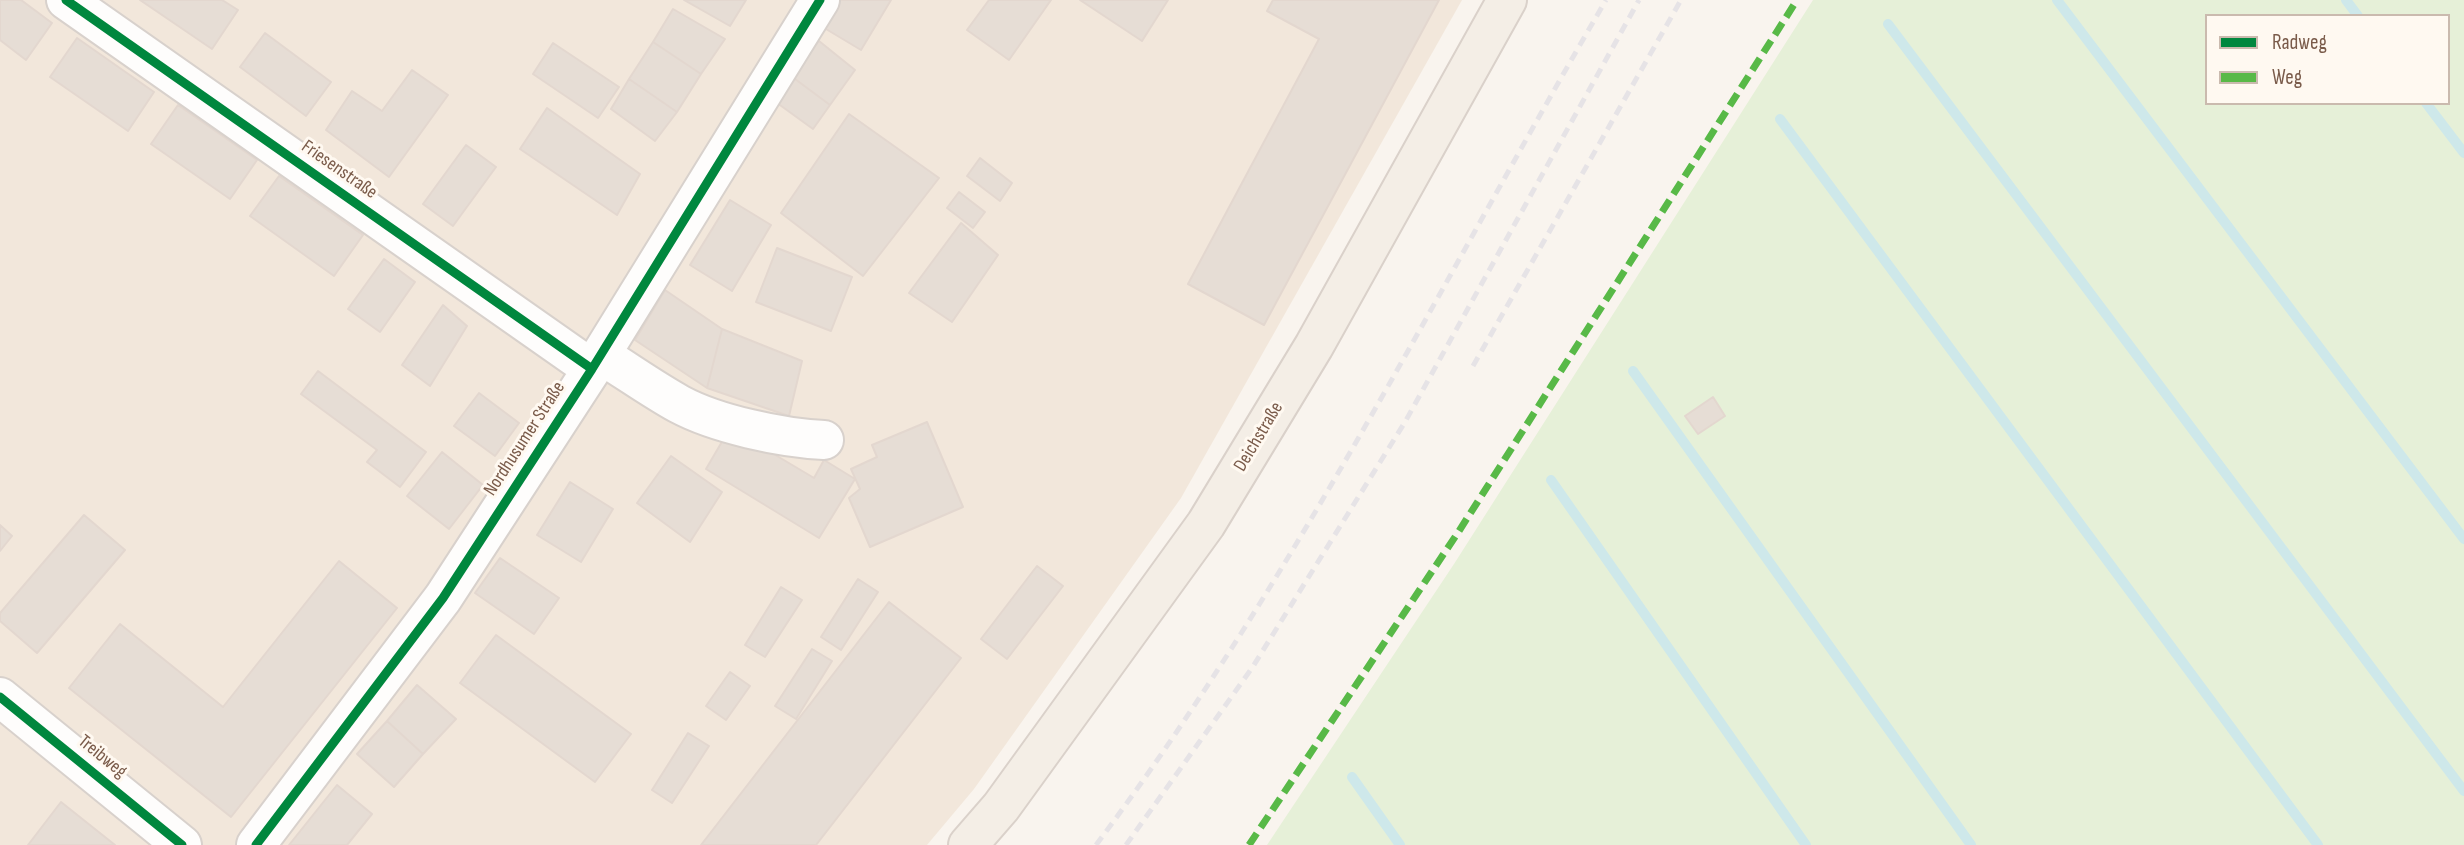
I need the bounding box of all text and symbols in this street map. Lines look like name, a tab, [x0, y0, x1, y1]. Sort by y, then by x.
legend	[2205, 14, 2450, 105]
text: Radweg	[2272, 30, 2327, 55]
text: Weg	[2272, 65, 2302, 90]
street label: Friesenstraße	[297, 136, 381, 204]
street label: Nordhusumer Straße	[480, 378, 570, 500]
street label: Deichstraße	[1229, 398, 1289, 476]
street label: Treibweg	[73, 730, 131, 784]

